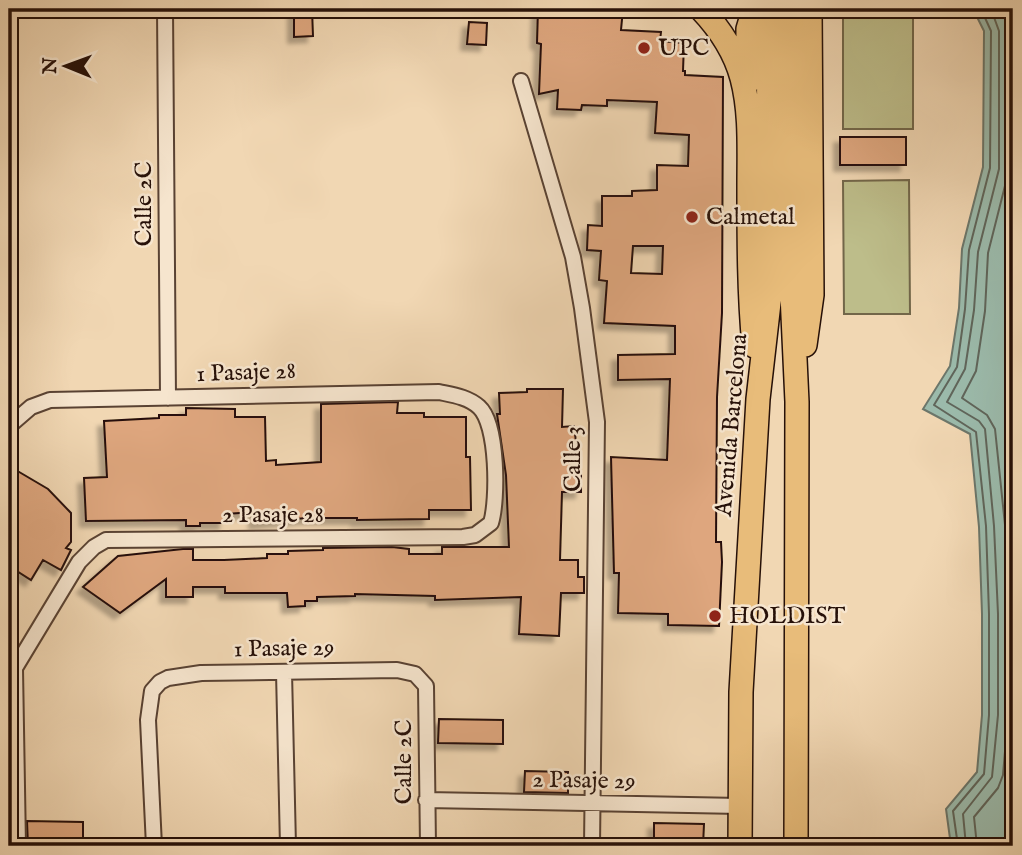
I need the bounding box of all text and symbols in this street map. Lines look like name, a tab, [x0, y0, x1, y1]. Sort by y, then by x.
north arrow	[32, 32, 102, 102]
place label: UPC	[658, 33, 709, 64]
marker: UPC	[636, 40, 652, 56]
text: N	[39, 57, 63, 75]
street label: Calle 2C	[129, 161, 160, 247]
place label: Calmetal	[706, 202, 795, 233]
marker: Calmetal	[684, 209, 700, 225]
street label: Avenida Barcelona	[708, 332, 755, 519]
street label: 1 Pasaje 28	[196, 356, 296, 390]
street label: Calle 3	[558, 426, 589, 492]
street label: 2 Pasaje 28	[222, 500, 324, 531]
place label: HOLDIST	[729, 601, 846, 632]
marker: HOLDIST	[707, 608, 723, 624]
street label: 1 Pasaje 29	[233, 633, 335, 665]
street label: Calle 2C	[389, 719, 420, 805]
street label: 2 Pasaje 29	[532, 765, 636, 797]

